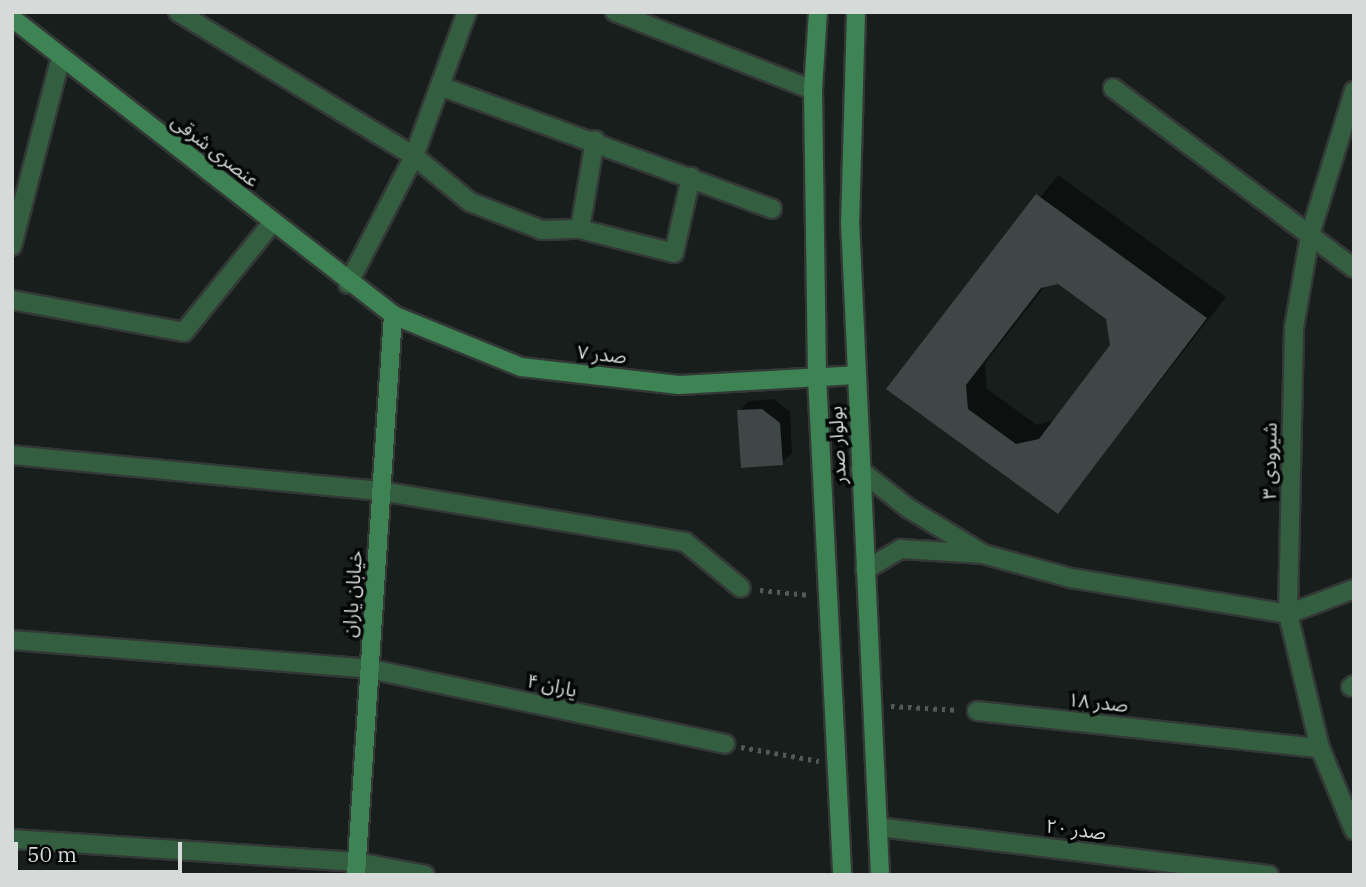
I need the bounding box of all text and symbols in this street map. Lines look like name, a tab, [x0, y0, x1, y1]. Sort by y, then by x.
street label: عنصری شرقی	[167, 110, 263, 192]
street label: صدر ۷	[576, 341, 628, 369]
street label: بولوار صدر	[825, 405, 851, 485]
street label: شیرودی ۳	[1258, 422, 1282, 500]
street label: خیابان یاران	[339, 550, 367, 638]
street label: یاران ۴	[525, 670, 579, 702]
street label: صدر ۱۸	[1067, 689, 1129, 717]
street label: صدر ۲۰	[1045, 815, 1107, 845]
scale bar	[18, 828, 186, 872]
text: 50 m	[27, 840, 77, 868]

